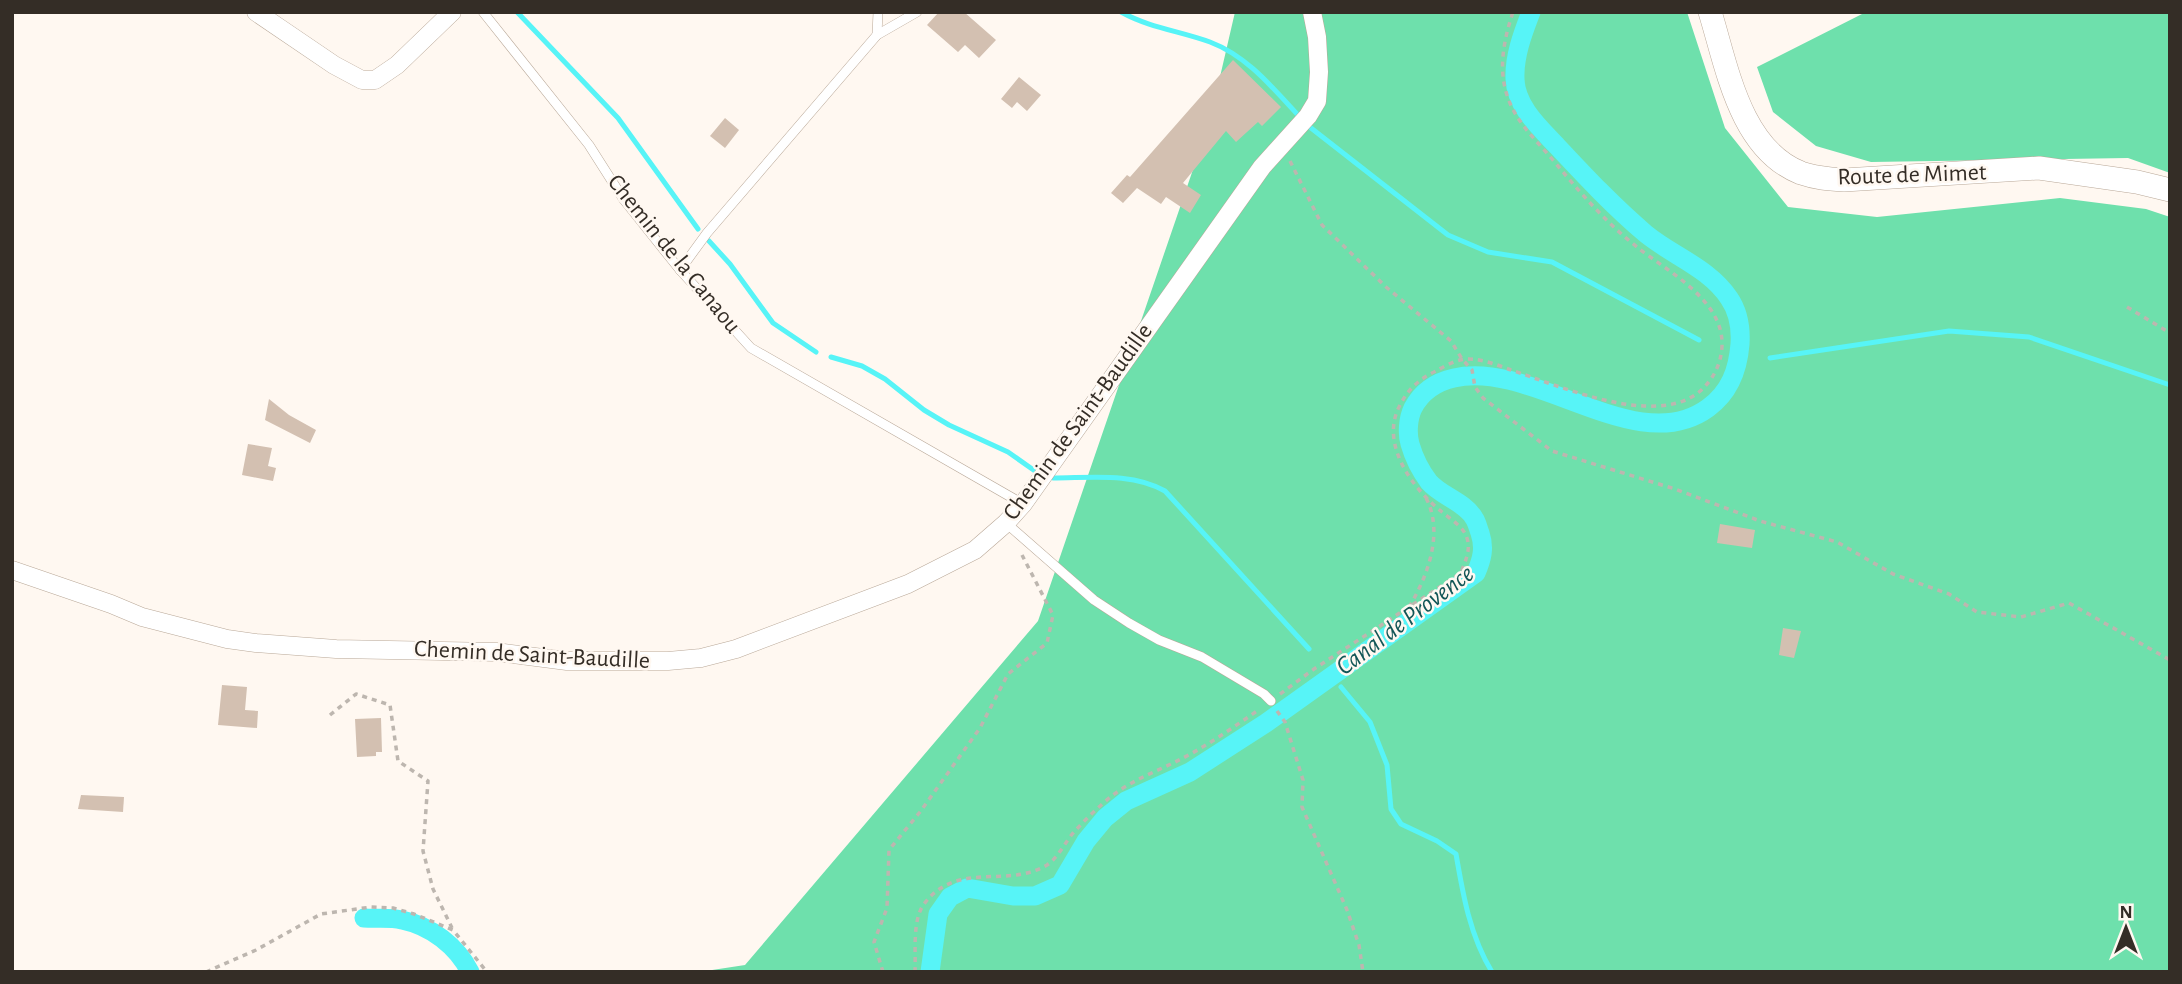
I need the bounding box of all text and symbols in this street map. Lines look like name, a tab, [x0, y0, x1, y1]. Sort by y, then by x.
street label: Route de Mimet	[1837, 160, 1987, 190]
street label: Chemin de la Canaou	[603, 170, 745, 338]
street label: Chemin de Saint-Baudille	[999, 319, 1157, 525]
water label: Canal de Provence	[1331, 560, 1479, 680]
street label: Chemin de Saint-Baudille	[413, 637, 651, 673]
north arrow	[2091, 893, 2161, 963]
text: N	[2119, 903, 2133, 922]

